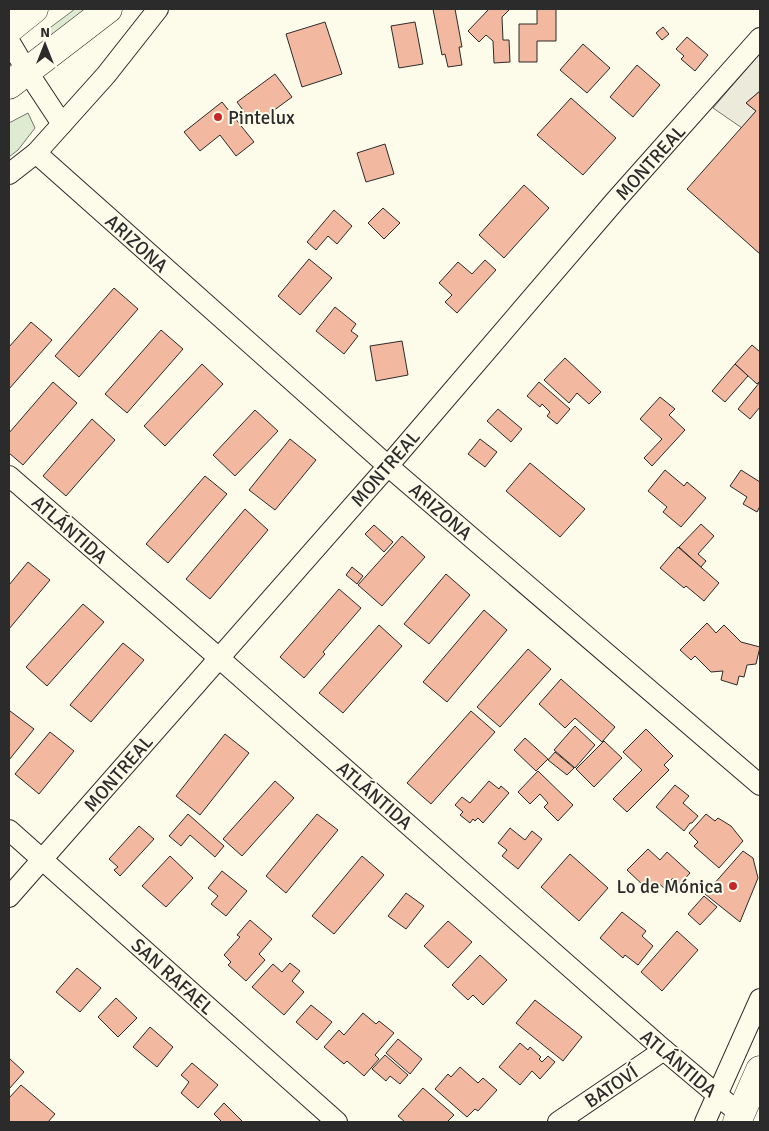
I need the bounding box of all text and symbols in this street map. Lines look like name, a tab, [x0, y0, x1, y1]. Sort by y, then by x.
north arrow	[20, 20, 70, 70]
text: N	[40, 24, 50, 41]
place label: Pintelux	[228, 106, 295, 130]
marker: Pintelux	[212, 111, 224, 123]
street label: MONTREAL	[611, 120, 691, 205]
street label: ARIZONA	[100, 209, 173, 278]
street label: MONTREAL	[346, 425, 426, 512]
street label: ARIZONA	[404, 478, 477, 546]
street label: ATLÁNTIDA	[26, 490, 112, 569]
street label: MONTREAL	[79, 730, 159, 817]
street label: ATLÁNTIDA	[331, 756, 417, 835]
place label: Lo de Mónica	[616, 875, 723, 899]
marker: Lo de Mónica	[727, 880, 739, 892]
street label: SAN RAFAEL	[126, 933, 219, 1020]
street label: ATLÁNTIDA	[635, 1025, 722, 1103]
street label: BATOVÍ	[580, 1060, 643, 1113]

